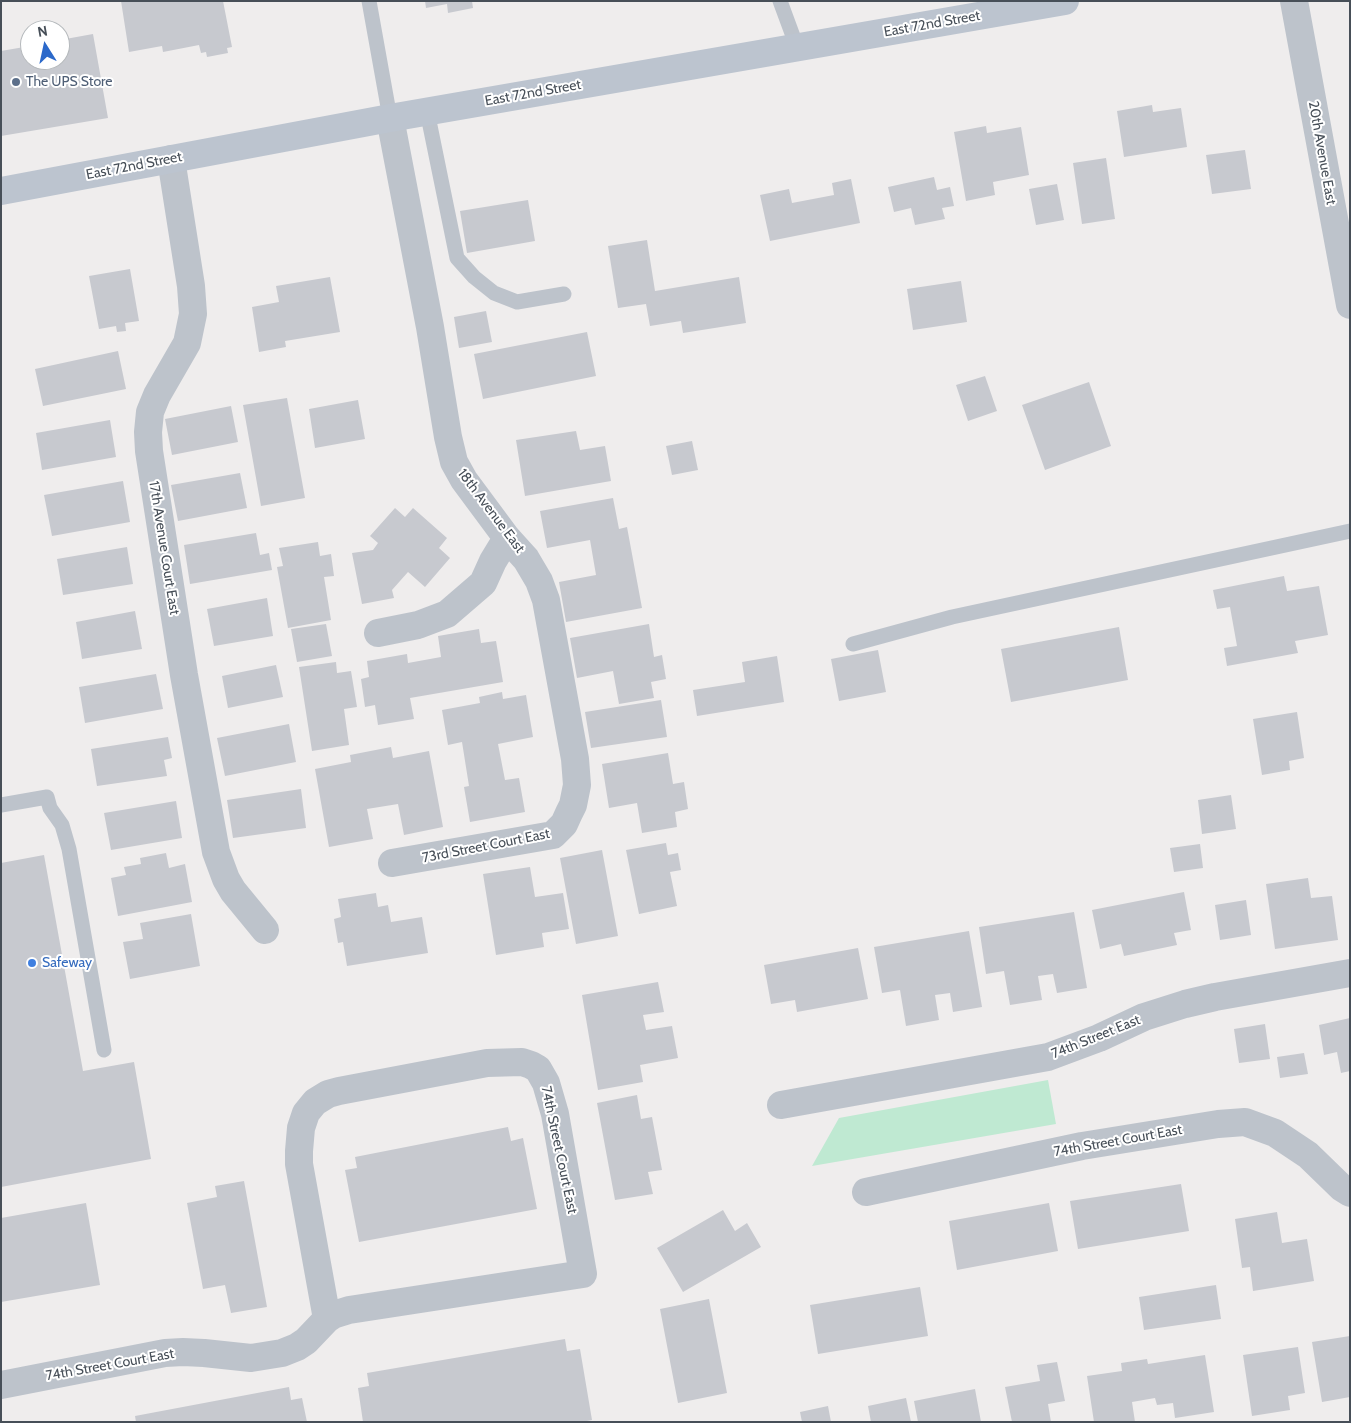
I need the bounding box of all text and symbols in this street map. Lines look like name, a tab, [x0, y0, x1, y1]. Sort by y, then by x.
street label: East 72nd Street	[883, 7, 981, 41]
north arrow	[20, 20, 70, 70]
text: N	[36, 21, 49, 41]
place label: The UPS Store	[26, 74, 112, 90]
marker: The UPS Store	[10, 76, 22, 88]
street label: East 72nd Street	[484, 76, 582, 110]
street label: 20th Avenue East	[1305, 100, 1339, 206]
street label: East 72nd Street	[85, 148, 183, 184]
street label: 18th Avenue East	[454, 466, 528, 556]
street label: 17th Avenue Court East	[145, 480, 183, 616]
street label: 73rd Street Court East	[421, 825, 551, 867]
place label: Safeway	[42, 955, 92, 971]
marker: Safeway	[26, 957, 38, 969]
street label: 74th Street East	[1049, 1012, 1143, 1062]
street label: 74th Street Court East	[537, 1085, 581, 1215]
street label: 74th Street Court East	[1053, 1121, 1183, 1161]
street label: 74th Street Court East	[45, 1345, 175, 1385]

